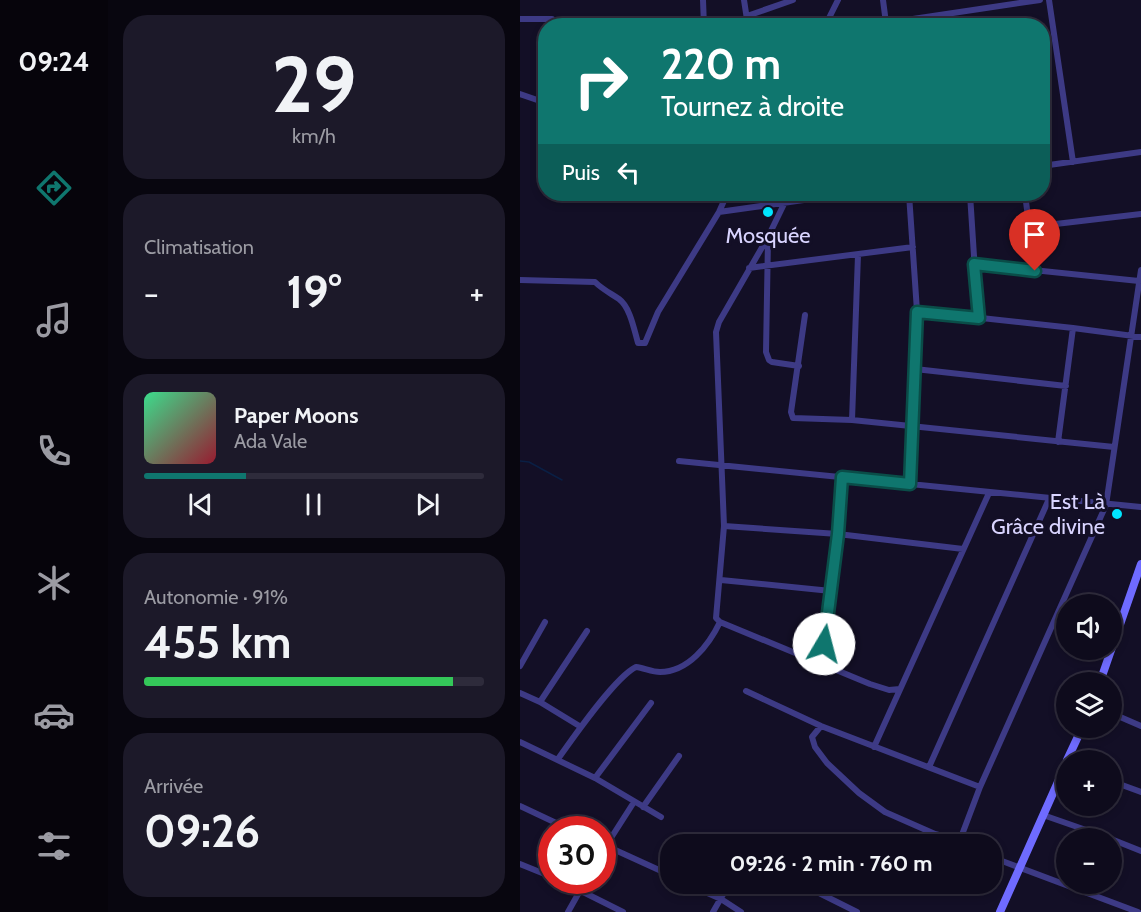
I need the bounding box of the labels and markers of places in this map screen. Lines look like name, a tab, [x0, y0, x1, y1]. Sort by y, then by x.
marker: Mosquée	[761, 205, 775, 219]
pin	[1009, 209, 1060, 271]
place label: Mosquée	[725, 222, 811, 249]
place label: Est Là Grâce divine	[991, 488, 1105, 540]
marker: Est Là Grâce divine	[1110, 507, 1124, 521]

